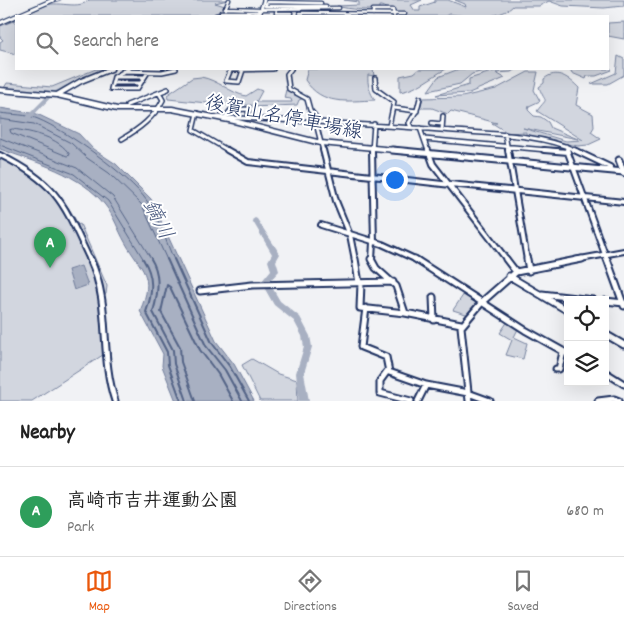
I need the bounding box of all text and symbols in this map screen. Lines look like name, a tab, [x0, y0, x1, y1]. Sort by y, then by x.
search box	[15, 15, 609, 70]
icon: search	[33, 29, 61, 57]
text: Search here	[73, 29, 159, 56]
street label: 後賀山名停車場線	[202, 90, 365, 148]
your location	[382, 167, 408, 193]
water label: 鏑川	[133, 195, 179, 246]
pin: A	[34, 227, 66, 268]
map controls	[564, 296, 609, 386]
button: locate	[564, 296, 609, 341]
button: layers	[564, 341, 609, 386]
text: Nearby	[20, 419, 75, 449]
text: 高崎市吉井運動公園	[67, 489, 238, 516]
text: A	[32, 500, 40, 523]
text: 680 m	[566, 500, 604, 523]
text: Park	[67, 516, 94, 539]
tab: Map	[85, 567, 113, 617]
tab: Directions	[284, 567, 337, 617]
tab: Saved	[507, 567, 539, 617]

